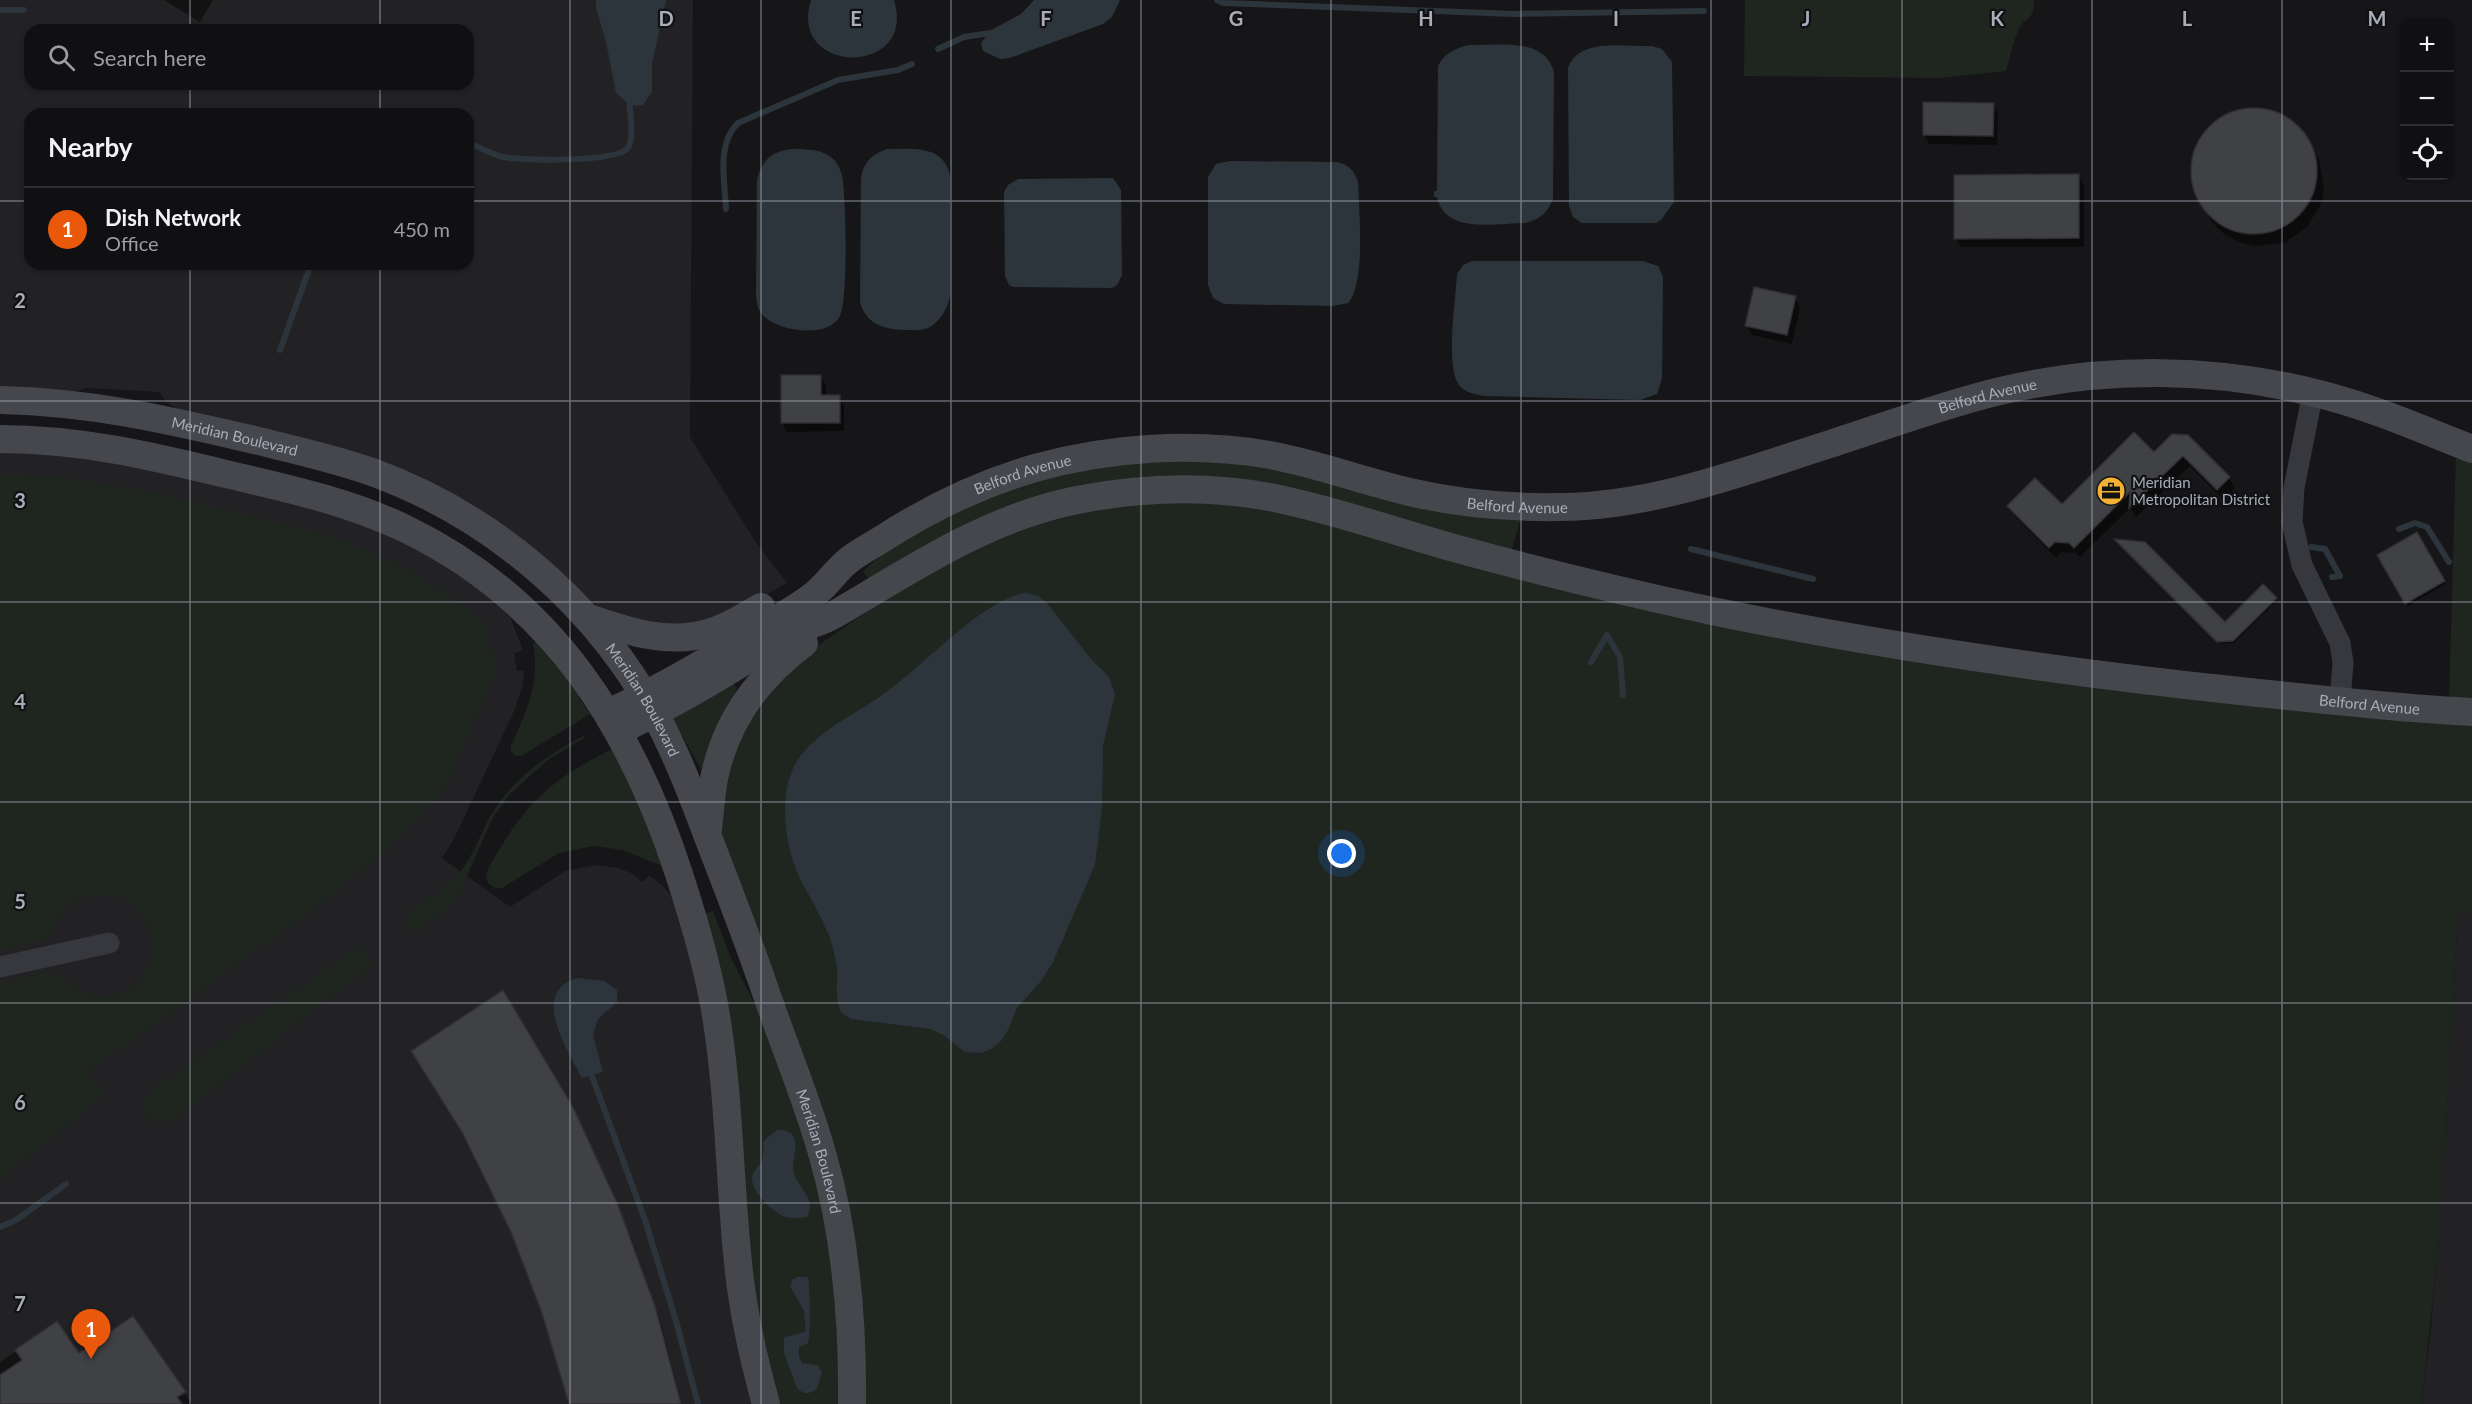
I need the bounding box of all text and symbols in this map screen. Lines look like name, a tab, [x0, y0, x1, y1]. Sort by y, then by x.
text: D	[658, 6, 674, 30]
text: E	[850, 6, 862, 30]
text: F	[1040, 6, 1052, 30]
text: G	[1229, 6, 1243, 30]
text: H	[1418, 6, 1434, 30]
text: I	[1613, 6, 1619, 30]
text: J	[1802, 6, 1810, 30]
text: K	[1990, 6, 2004, 30]
text: L	[2182, 6, 2193, 30]
text: M	[2368, 6, 2386, 30]
map controls	[2400, 18, 2454, 180]
button: +	[2400, 18, 2454, 72]
search box	[24, 24, 474, 90]
icon: search	[45, 41, 78, 74]
text: Search here	[93, 44, 206, 71]
button: −	[2400, 72, 2454, 126]
button: locate	[2400, 126, 2454, 180]
text: Nearby	[48, 131, 133, 163]
text: Dish Network	[105, 204, 241, 231]
text: 1	[62, 217, 73, 241]
text: 450 m	[394, 217, 450, 241]
text: Office	[105, 231, 159, 255]
text: 2	[14, 288, 26, 312]
street label: Belford Avenue	[1936, 375, 2038, 417]
street label: Meridian Boulevard	[170, 413, 300, 459]
street label: Belford Avenue	[971, 450, 1073, 498]
place label: Meridian Metropolitan District	[2132, 473, 2271, 508]
office icon: Meridian Metropolitan District	[2095, 475, 2127, 507]
text: 3	[14, 488, 26, 512]
street label: Belford Avenue	[1466, 493, 1568, 516]
street label: Meridian Boulevard	[602, 639, 684, 759]
text: 4	[14, 689, 26, 713]
street label: Belford Avenue	[2318, 690, 2421, 718]
your location	[1327, 839, 1356, 868]
text: 5	[14, 889, 26, 913]
street label: Meridian Boulevard	[793, 1087, 845, 1215]
text: 6	[14, 1090, 26, 1114]
text: 7	[14, 1291, 26, 1315]
pin: 1	[72, 1310, 110, 1359]

